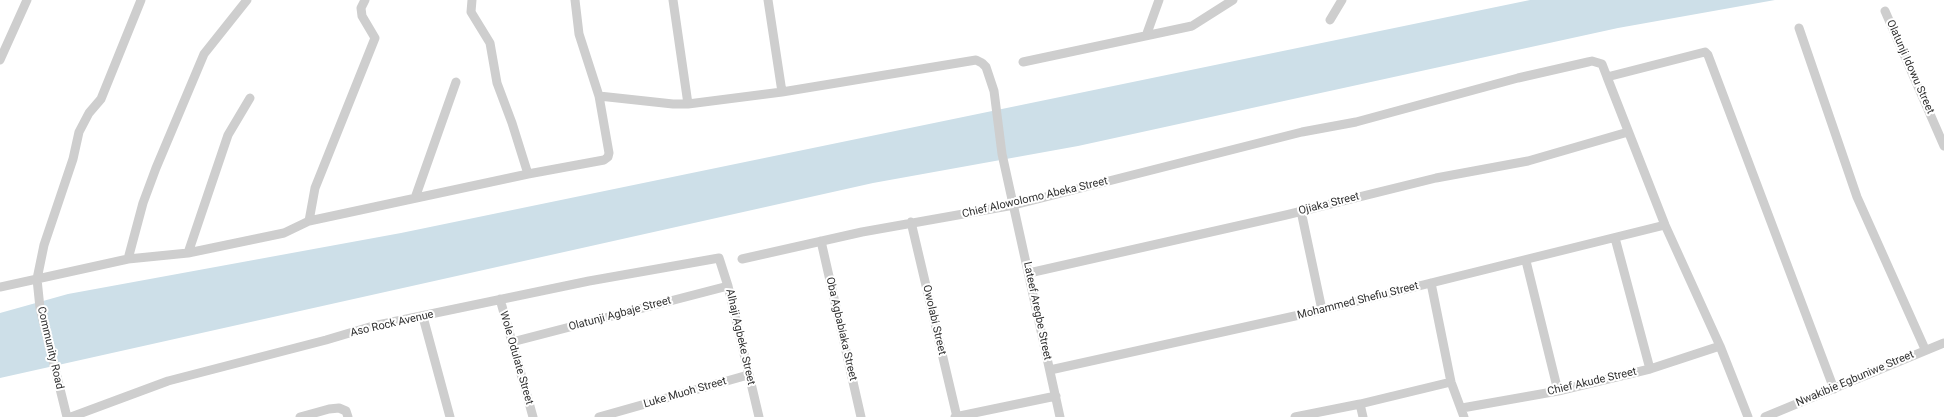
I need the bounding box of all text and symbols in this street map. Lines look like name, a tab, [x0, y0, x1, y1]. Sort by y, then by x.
street label: Olatunji Idowu Street	[1883, 18, 1937, 116]
street label: Chief Alowolomo Abeka Street	[961, 175, 1109, 221]
street label: Ojiaka Street	[1297, 190, 1361, 218]
street label: Lateef Aregbe Street	[1020, 261, 1054, 361]
street label: Oba Agbabiaka Street	[823, 276, 859, 382]
street label: Mohammed Shefiu Street	[1296, 280, 1420, 322]
street label: Owolabi Street	[920, 284, 948, 356]
street label: Alhaji Agbeke Street	[723, 288, 757, 386]
street label: Olatunji Agbaje Street	[567, 294, 673, 334]
street label: Community Road	[34, 305, 66, 391]
street label: Aso Rock Avenue	[349, 308, 435, 340]
street label: Wole Odulate Street	[496, 310, 536, 406]
street label: Nwakibie Egbuniwe Street	[1794, 348, 1916, 410]
street label: Chief Akude Street	[1546, 365, 1638, 399]
street label: Luke Muoh Street	[642, 375, 728, 411]

